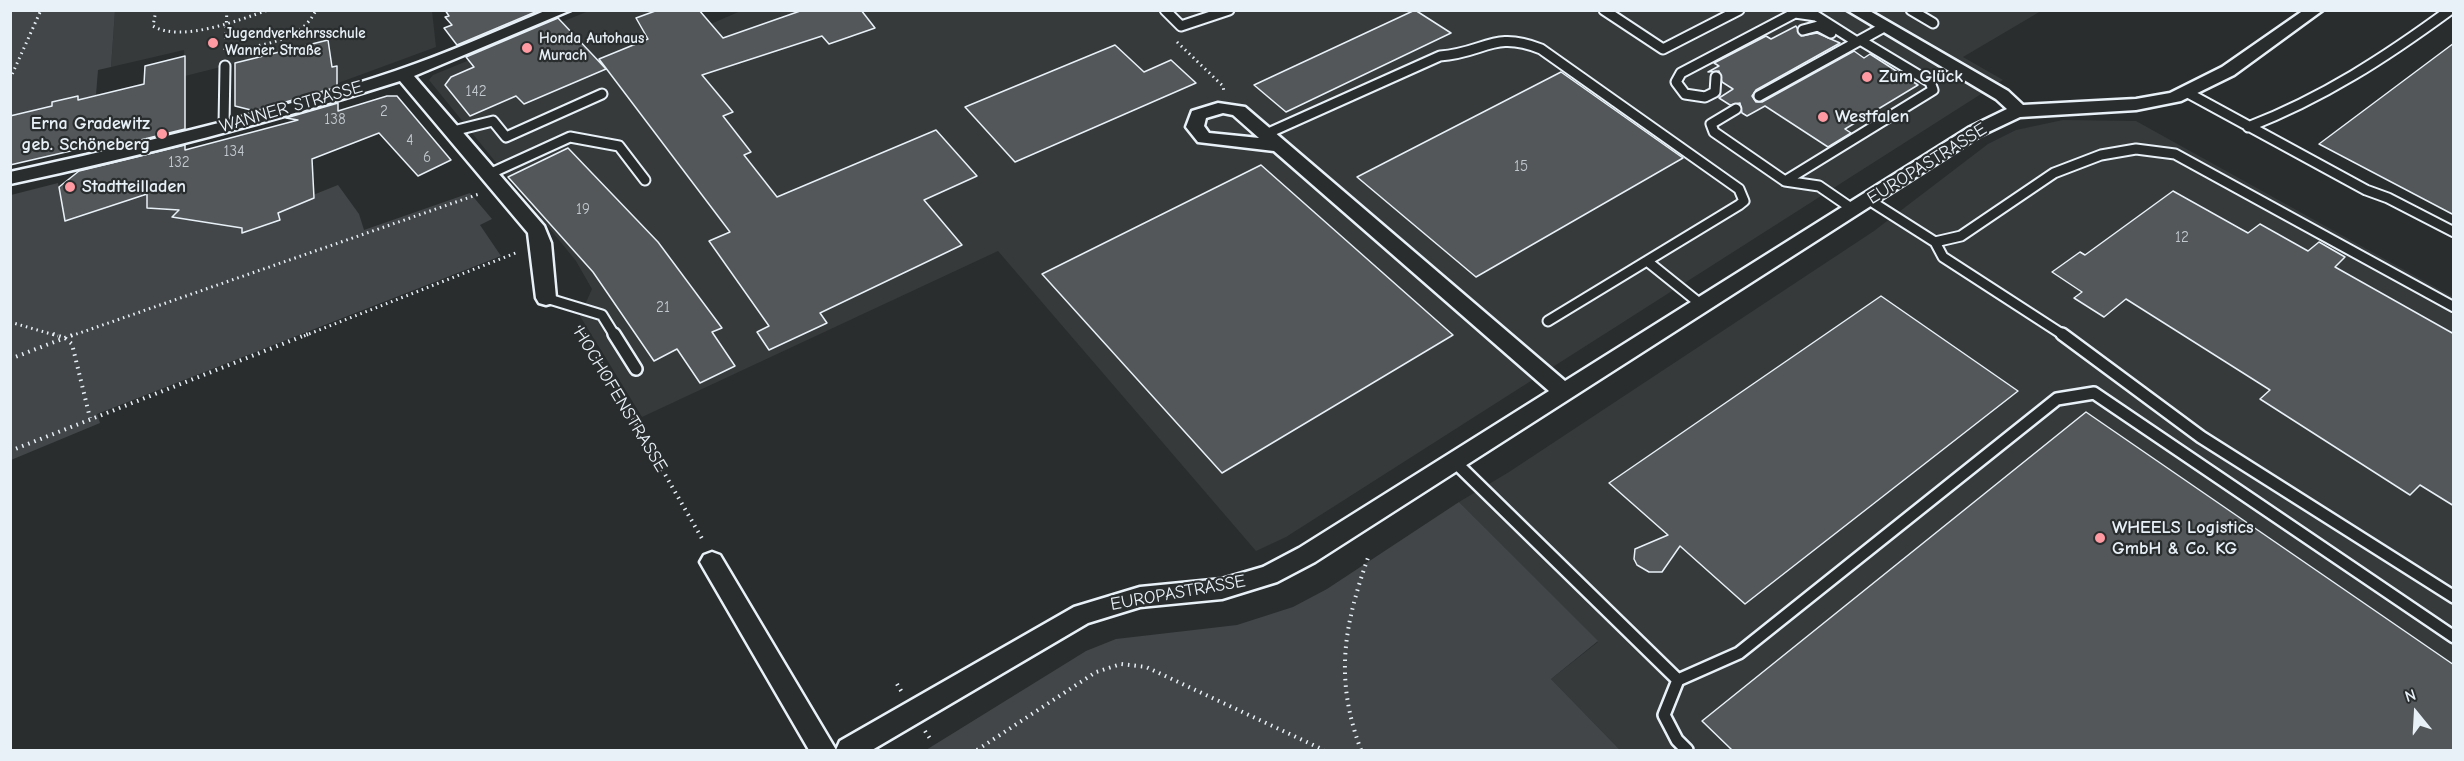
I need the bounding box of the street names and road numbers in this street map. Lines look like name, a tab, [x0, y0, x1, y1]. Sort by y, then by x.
street label: WANNER STRASSE	[217, 76, 365, 138]
street label: EUROPASTRASSE	[1863, 119, 1991, 209]
street label: HOCHOFENSTRASSE	[568, 324, 672, 476]
street label: EUROPASTRASSE	[1109, 570, 1247, 616]

